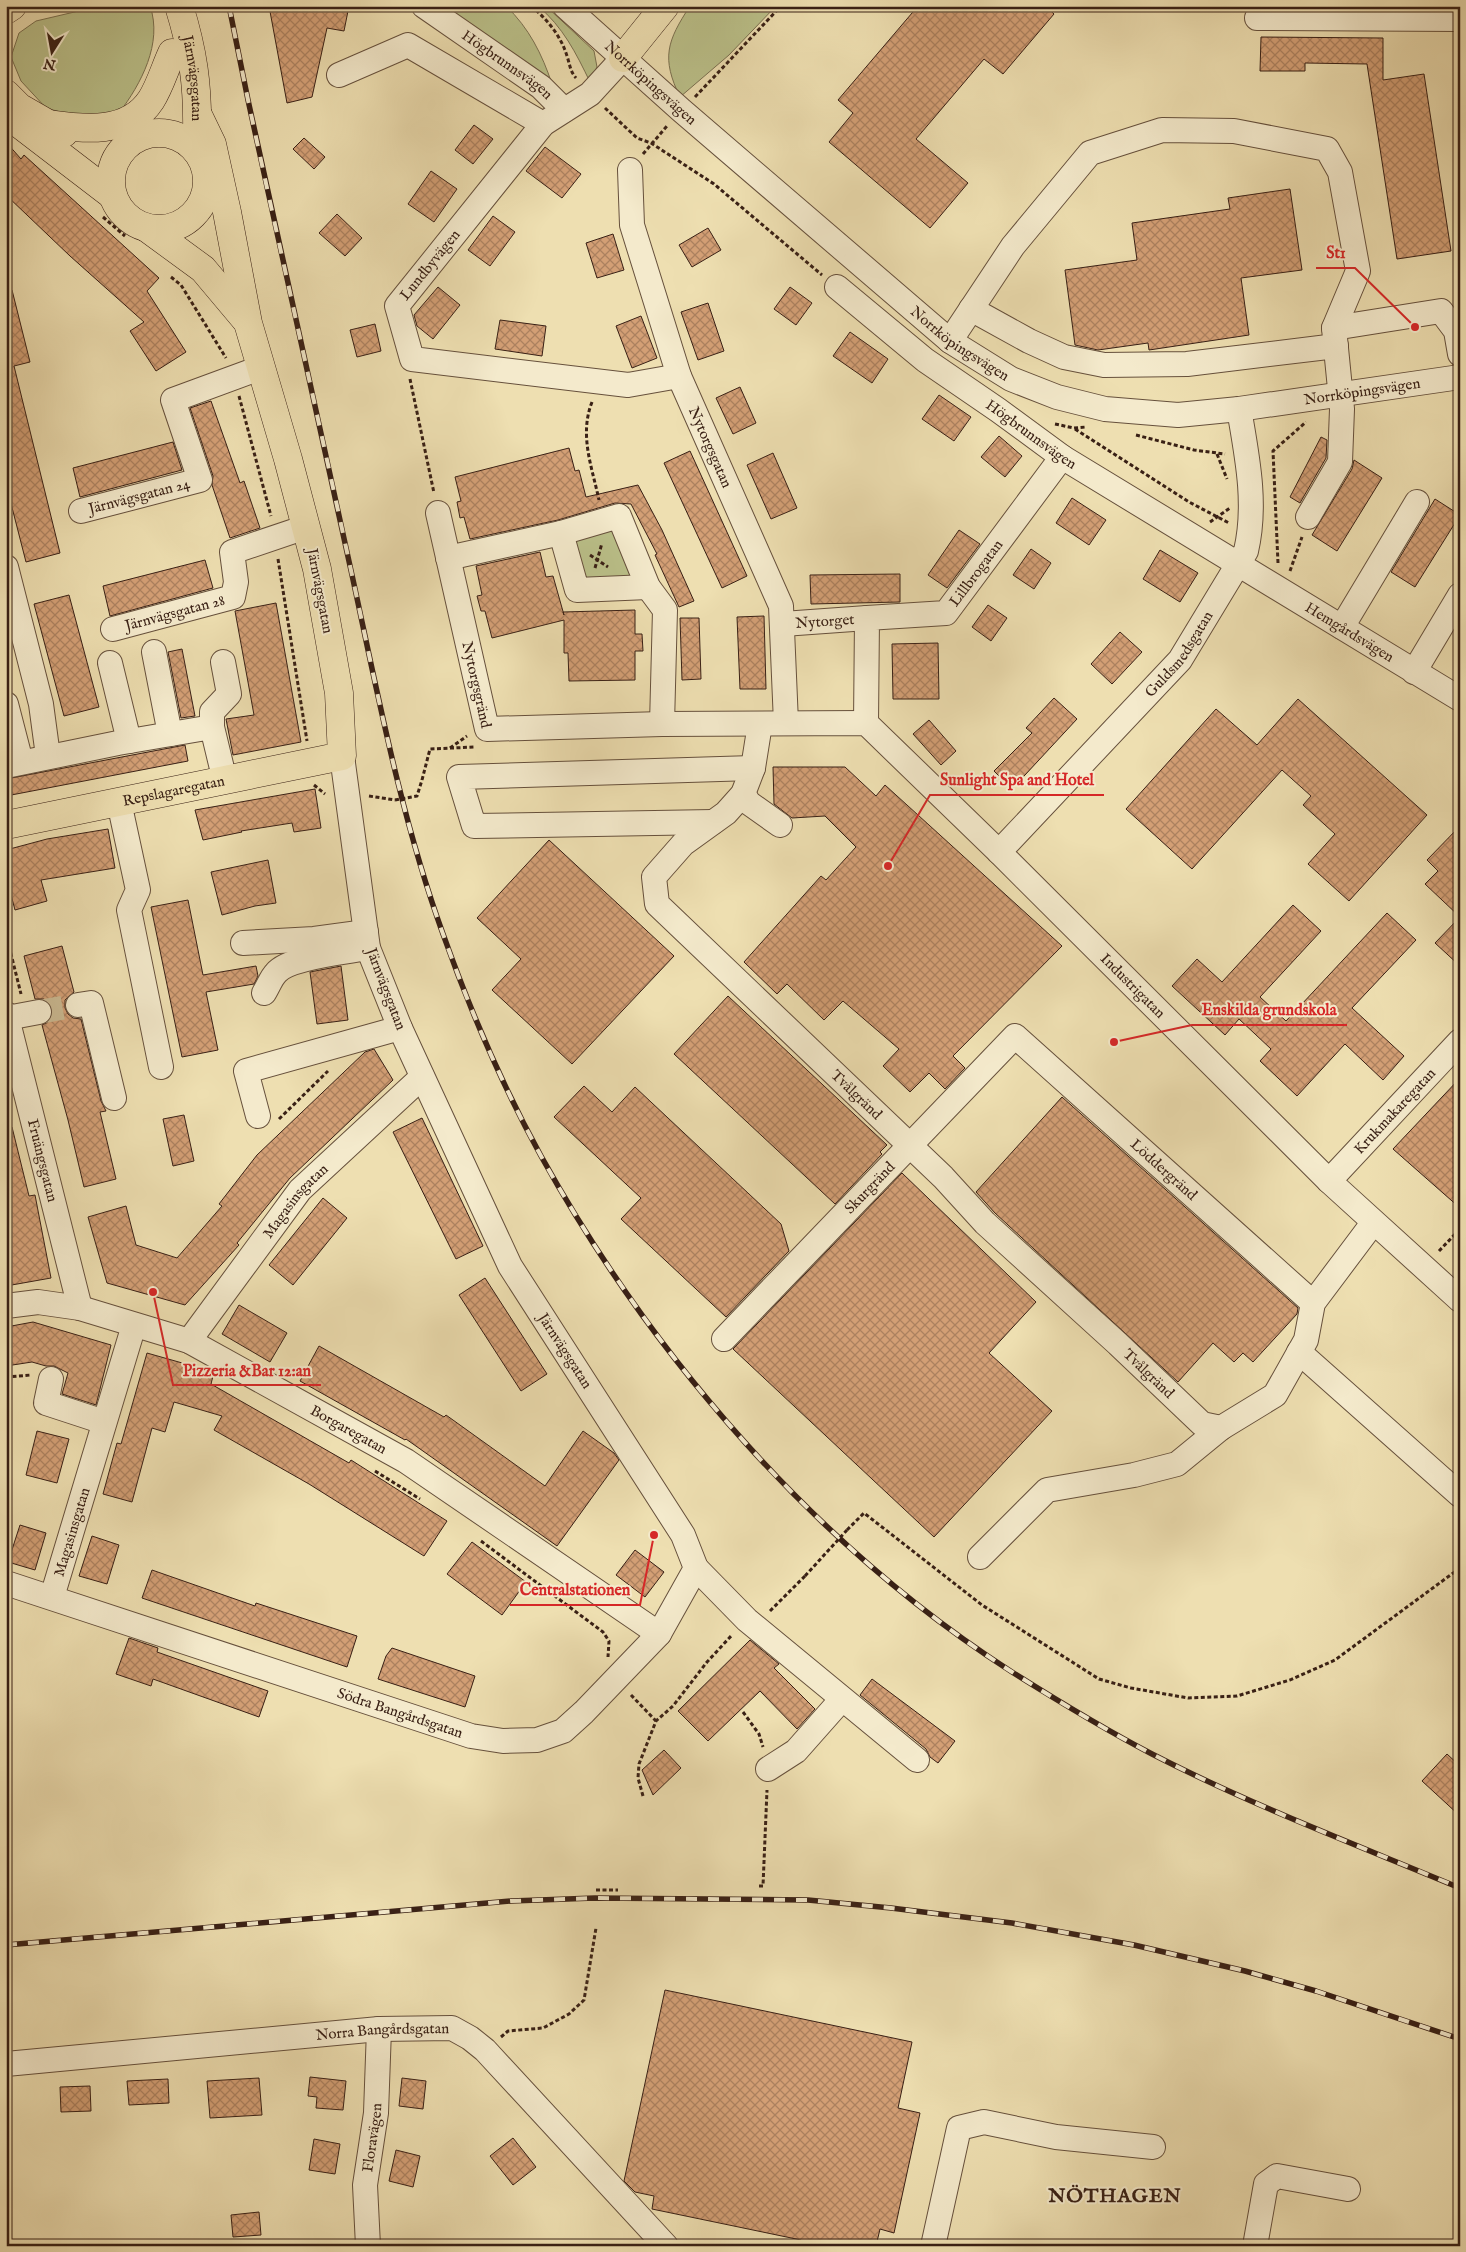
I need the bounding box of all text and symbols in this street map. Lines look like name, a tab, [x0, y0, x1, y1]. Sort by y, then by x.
street label: Högbrunnsvägen	[458, 26, 557, 103]
north arrow	[28, 28, 78, 78]
street label: Järnvägsgatan	[178, 32, 207, 121]
street label: Norrköpingsvägen	[601, 37, 701, 129]
text: N	[42, 54, 58, 74]
street label: Lundbyvägen	[396, 226, 464, 304]
callout: St1	[1316, 237, 1355, 268]
text: St1	[1326, 244, 1346, 264]
street label: Norrköpingsvägen	[907, 302, 1013, 385]
street label: Norrköpingsvägen	[1303, 373, 1421, 409]
street label: Högbrunnsvägen	[982, 395, 1080, 473]
street label: Nytorgsgatan	[684, 404, 737, 491]
street label: Järnvägsgatan 24	[84, 473, 192, 519]
street label: Lillbrogatan	[945, 536, 1007, 610]
street label: Järnvägsgatan	[302, 545, 338, 635]
street label: Järnvägsgatan 28	[121, 590, 227, 635]
street label: Hemgårdsvägen	[1302, 598, 1398, 666]
street label: Guldsmedsgatan	[1141, 607, 1217, 701]
street label: Nytorget	[795, 609, 855, 633]
street label: Nytorgsgränd	[458, 639, 496, 731]
callout: Sunlight Spa and Hotel	[930, 764, 1104, 795]
street label: Repslagaregatan	[121, 771, 226, 810]
text: Sunlight Spa and Hotel	[940, 771, 1095, 791]
street label: Järnvägsgatan	[361, 943, 410, 1033]
street label: Industrigatan	[1096, 949, 1170, 1022]
callout: Enskilda grundskola	[1192, 994, 1347, 1025]
text: Enskilda grundskola	[1201, 1001, 1338, 1021]
street label: Krukmakaregatan	[1350, 1064, 1440, 1158]
street label: Tvålgränd	[827, 1066, 887, 1124]
street label: Fruängsgatan	[23, 1117, 62, 1204]
street label: Löddergränd	[1126, 1134, 1202, 1205]
street label: Skurgränd	[840, 1157, 900, 1218]
street label: Magasinsgatan	[258, 1160, 332, 1242]
street label: Järnvägsgatan	[532, 1308, 596, 1392]
street label: Tvålgränd	[1119, 1344, 1179, 1403]
callout: Pizzeria &Bar 12:an	[173, 1354, 321, 1385]
text: Pizzeria &Bar 12:an	[183, 1362, 312, 1382]
street label: Borgaregatan	[307, 1400, 390, 1458]
street label: Magasinsgatan	[49, 1485, 94, 1579]
callout: Centralstationen	[510, 1574, 640, 1605]
text: Centralstationen	[520, 1581, 631, 1601]
street label: Södra Bangårdsgatan	[335, 1683, 465, 1742]
street label: Norra Bangårdsgatan	[315, 2019, 449, 2044]
street label: Floravägen	[358, 2103, 386, 2173]
district label: NÖTHAGEN	[1047, 2184, 1182, 2209]

